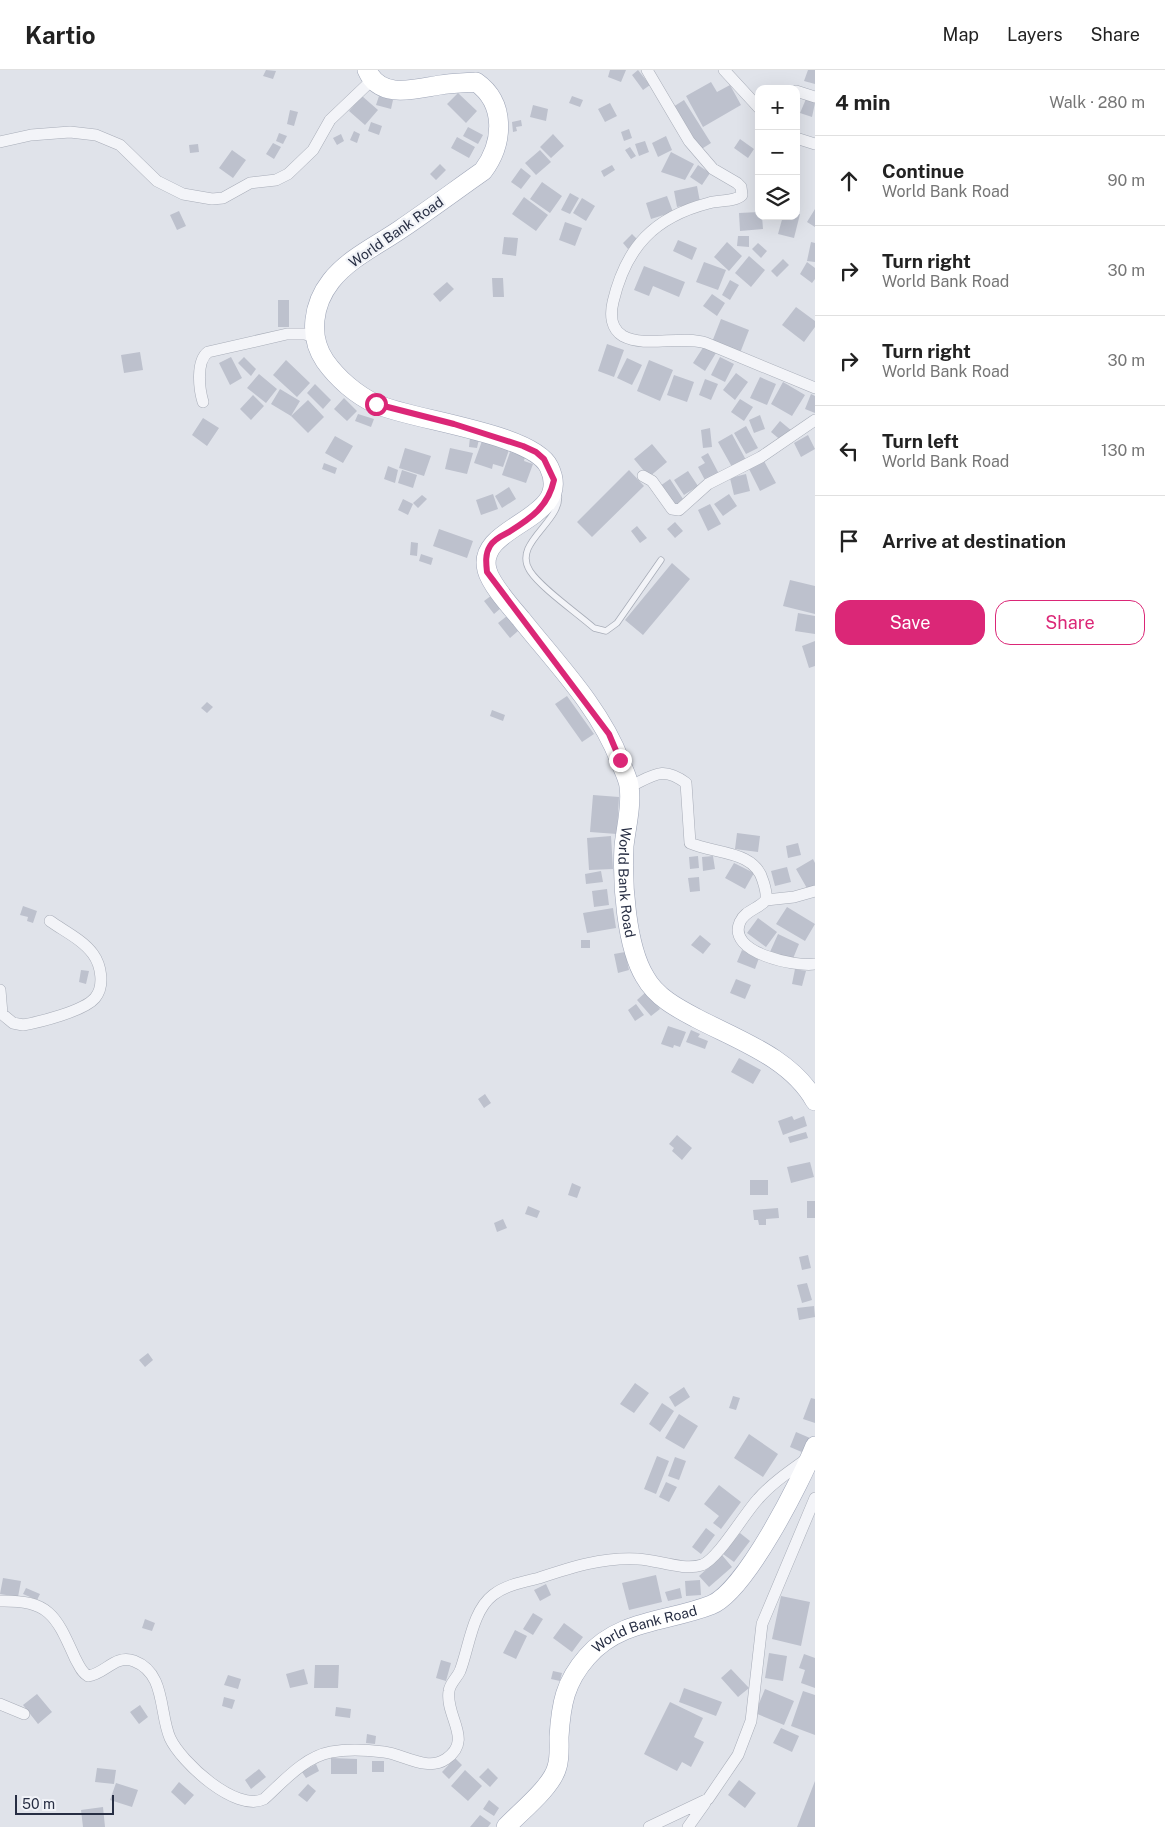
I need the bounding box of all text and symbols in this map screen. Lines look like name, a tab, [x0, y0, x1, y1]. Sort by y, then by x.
text: Kartio	[25, 21, 96, 49]
text: Map	[943, 24, 979, 45]
text: Layers	[1007, 24, 1063, 45]
text: Share	[1091, 24, 1140, 45]
map controls	[755, 85, 800, 220]
button: +	[755, 85, 800, 130]
text: 4 min	[835, 90, 890, 115]
text: Walk · 280 m	[1049, 93, 1145, 112]
button: −	[755, 130, 800, 175]
text: Continue	[882, 160, 964, 182]
icon: ahead	[835, 167, 863, 195]
text: 90 m	[1108, 171, 1145, 190]
button: layers	[755, 175, 800, 220]
text: World Bank Road	[882, 182, 1009, 201]
street label: World Bank Road	[346, 194, 446, 270]
text: Turn right	[882, 250, 971, 272]
icon: right	[835, 257, 863, 285]
text: 30 m	[1108, 261, 1145, 280]
text: World Bank Road	[882, 272, 1009, 291]
text: Turn right	[882, 340, 971, 362]
icon: right	[835, 347, 863, 375]
text: 30 m	[1108, 351, 1145, 370]
text: World Bank Road	[882, 362, 1009, 381]
route start	[365, 393, 388, 416]
text: Turn left	[882, 430, 959, 452]
icon: left	[835, 437, 863, 465]
text: 130 m	[1101, 441, 1145, 460]
text: World Bank Road	[882, 452, 1009, 471]
icon: arrive	[835, 527, 863, 555]
text: Arrive at destination	[882, 530, 1066, 552]
button: Save	[835, 600, 985, 645]
button: Share	[995, 600, 1145, 645]
route end	[609, 749, 632, 772]
street label: World Bank Road	[616, 825, 639, 939]
street label: World Bank Road	[589, 1602, 699, 1656]
scale bar	[15, 1792, 114, 1815]
text: 50 m	[22, 1796, 55, 1812]

